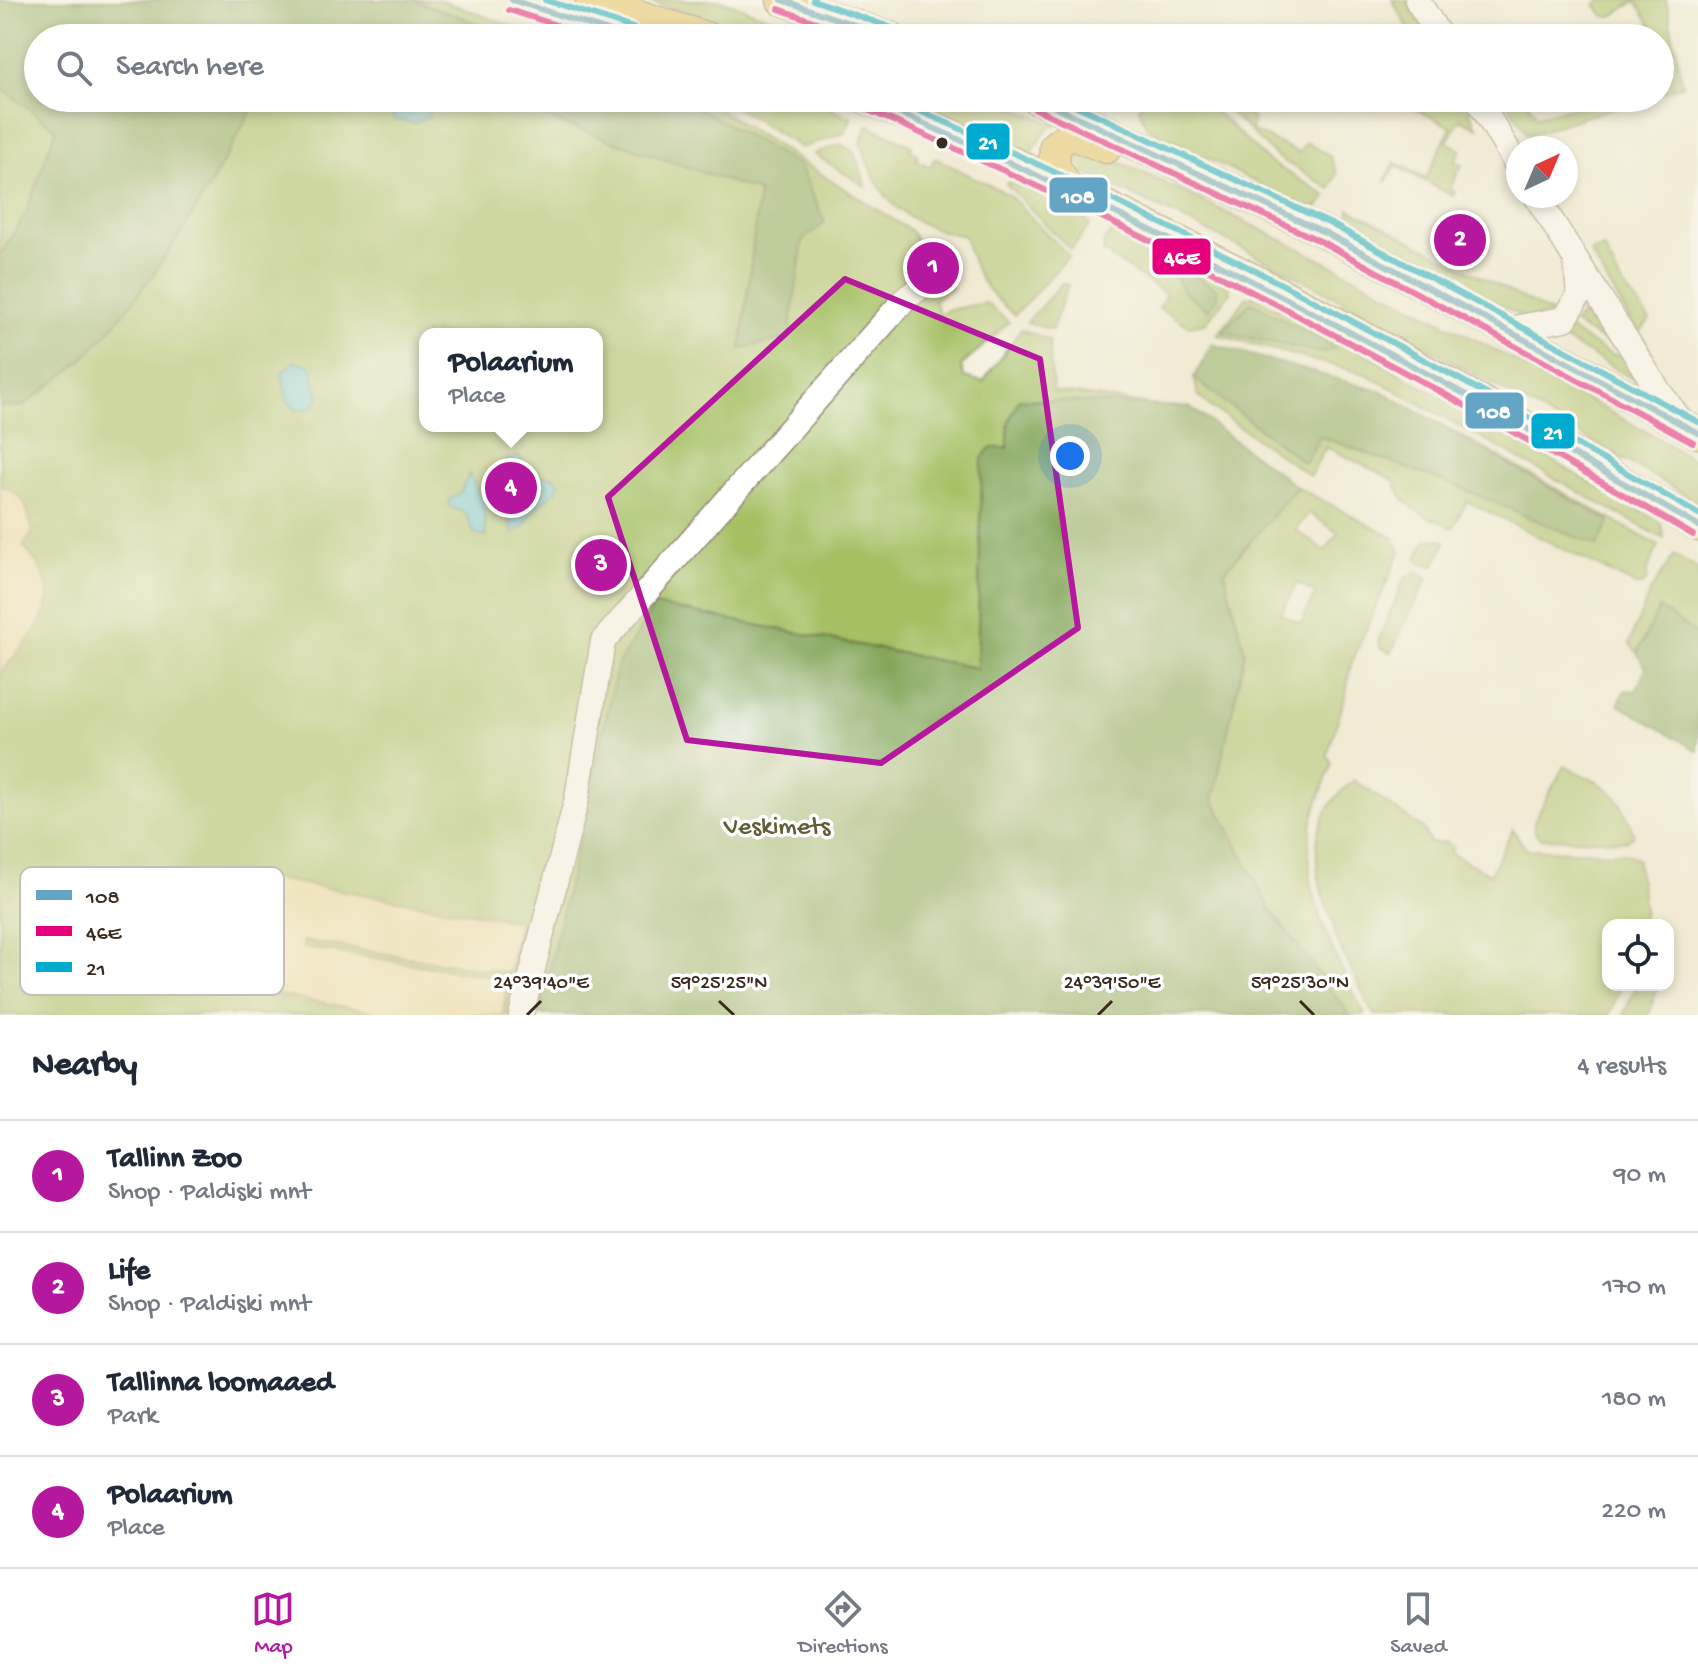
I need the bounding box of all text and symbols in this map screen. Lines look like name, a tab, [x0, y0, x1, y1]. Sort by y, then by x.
search box	[24, 24, 1674, 112]
icon: search	[52, 46, 96, 90]
text: Search here	[116, 51, 264, 86]
line badge: 21	[965, 122, 1011, 161]
text: 21	[978, 132, 998, 158]
unlabelled marker	[934, 135, 950, 151]
north arrow	[1506, 136, 1578, 208]
line badge: 108	[1048, 176, 1109, 214]
text: 108	[1060, 186, 1095, 212]
pin: 2	[1434, 210, 1486, 270]
line badge: 46E	[1151, 237, 1212, 276]
pin: 1	[907, 238, 959, 298]
text: 46E	[1163, 247, 1201, 273]
popup	[419, 328, 603, 432]
text: Polaarium	[449, 347, 573, 382]
text: Place	[449, 382, 505, 413]
line badge: 108	[1464, 391, 1525, 430]
text: 108	[1476, 401, 1511, 427]
line badge: 21	[1530, 412, 1576, 450]
text: 21	[1543, 422, 1563, 448]
your location	[1050, 436, 1090, 476]
pin: 4	[485, 458, 537, 518]
pin: 3	[575, 535, 627, 595]
park label: Veskimets	[723, 813, 832, 844]
legend	[20, 867, 284, 995]
text: 108	[85, 886, 119, 912]
map controls	[1602, 919, 1674, 991]
button: locate	[1602, 919, 1674, 991]
text: 46E	[86, 922, 123, 948]
text: 21	[86, 958, 106, 984]
text: 24°39'40"E	[493, 973, 590, 996]
text: 59°25'25"N	[671, 973, 767, 996]
text: 24°39'50"E	[1064, 973, 1162, 996]
text: 59°25'30"N	[1251, 973, 1349, 996]
text: Nearby	[32, 1047, 137, 1087]
text: 4 results	[1577, 1052, 1666, 1083]
text: Tallinn Zoo	[108, 1143, 242, 1178]
text: 1	[53, 1161, 63, 1192]
text: 90 m	[1614, 1161, 1666, 1192]
text: Shop · Paldiski mnt	[108, 1178, 311, 1209]
text: Life	[108, 1255, 150, 1290]
text: 2	[52, 1273, 64, 1304]
text: 170 m	[1603, 1273, 1666, 1304]
text: Shop · Paldiski mnt	[108, 1290, 311, 1321]
text: Tallinna loomaaed	[108, 1367, 334, 1402]
text: 3	[51, 1385, 65, 1416]
text: 180 m	[1602, 1385, 1666, 1416]
text: Park	[108, 1402, 158, 1433]
text: Polaarium	[108, 1479, 233, 1514]
text: 4	[52, 1497, 64, 1528]
text: 220 m	[1601, 1497, 1666, 1528]
text: Place	[108, 1514, 165, 1545]
tab: Map	[251, 1587, 295, 1661]
tab: Directions	[798, 1587, 888, 1661]
tab: Saved	[1390, 1587, 1447, 1661]

